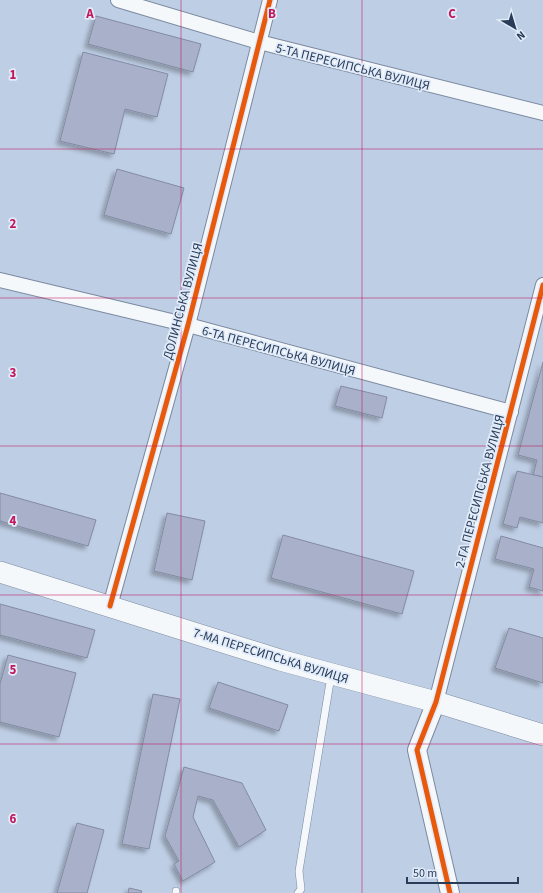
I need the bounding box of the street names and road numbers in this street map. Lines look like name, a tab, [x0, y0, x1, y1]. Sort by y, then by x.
street label: 5-ТА ПЕРЕСИПСЬКА ВУЛИЦЯ	[274, 39, 432, 95]
street label: ДОЛИНСЬКА ВУЛИЦЯ	[159, 241, 207, 362]
street label: 6-ТА ПЕРЕСИПСЬКА ВУЛИЦЯ	[200, 322, 357, 380]
street label: 2-ГА ПЕРЕСИПСЬКА ВУЛИЦЯ	[451, 413, 509, 570]
street label: 7-МА ПЕРЕСИПСЬКА ВУЛИЦЯ	[191, 624, 351, 688]

